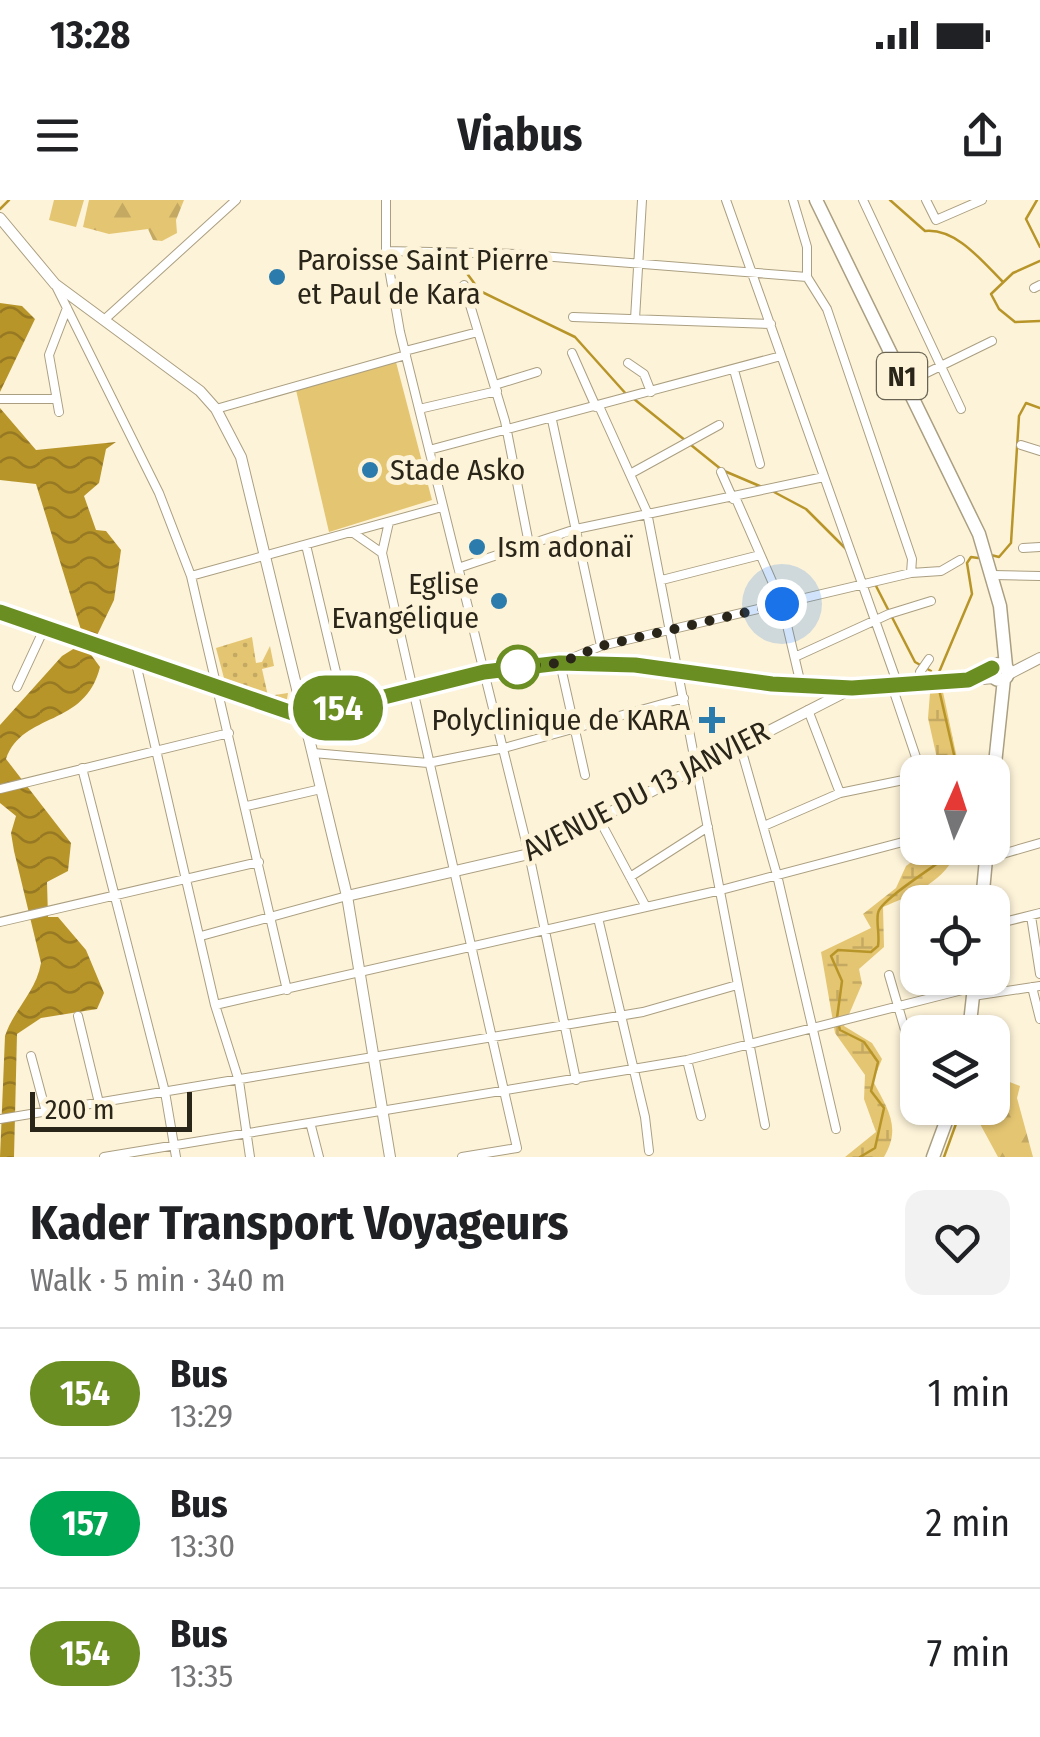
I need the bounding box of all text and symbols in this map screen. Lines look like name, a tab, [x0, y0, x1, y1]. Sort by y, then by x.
text: 13:28	[50, 12, 130, 58]
icon: menu	[30, 108, 85, 163]
text: Viabus	[457, 108, 583, 162]
icon: share	[955, 108, 1010, 163]
place label: Paroisse Saint Pierre et Paul de Kara	[297, 242, 549, 312]
marker: Paroisse Saint Pierre et Paul de Kara	[266, 266, 288, 288]
road number: N1	[877, 353, 927, 399]
place label: Stade Asko	[390, 452, 525, 488]
marker: Stade Asko	[359, 459, 381, 481]
place label: Ism adonaï	[497, 529, 634, 565]
marker: Ism adonaï	[466, 536, 488, 558]
place label: Eglise Evangélique	[332, 566, 479, 636]
your location	[757, 579, 807, 629]
marker: Eglise Evangélique	[488, 590, 510, 612]
unlabelled marker	[497, 646, 539, 688]
line badge: 154	[280, 676, 396, 740]
text: 154	[313, 687, 363, 729]
place label: Polyclinique de KARA	[431, 702, 690, 738]
marker: Polyclinique de KARA	[699, 707, 725, 733]
street label: AVENUE DU 13 JANVIER	[517, 713, 775, 869]
north arrow	[900, 755, 1010, 865]
map controls	[900, 755, 1010, 1125]
button: locate	[900, 885, 1010, 995]
button: layers	[900, 1015, 1010, 1125]
scale bar	[30, 1087, 192, 1131]
text: 200 m	[45, 1093, 115, 1126]
button: heart	[905, 1190, 1010, 1295]
text: Kader Transport Voyageurs	[30, 1194, 569, 1252]
text: Walk · 5 min · 340 m	[30, 1261, 286, 1299]
text: Bus	[170, 1351, 228, 1397]
text: 1 min	[927, 1370, 1010, 1416]
text: 154	[60, 1372, 110, 1414]
text: 13:29	[170, 1397, 233, 1435]
text: Bus	[170, 1481, 228, 1527]
text: 2 min	[925, 1500, 1010, 1546]
text: 157	[62, 1502, 108, 1544]
text: 13:30	[170, 1527, 235, 1565]
text: Bus	[170, 1611, 228, 1657]
text: 7 min	[927, 1630, 1010, 1676]
text: 154	[60, 1632, 110, 1674]
text: 13:35	[170, 1657, 233, 1695]

